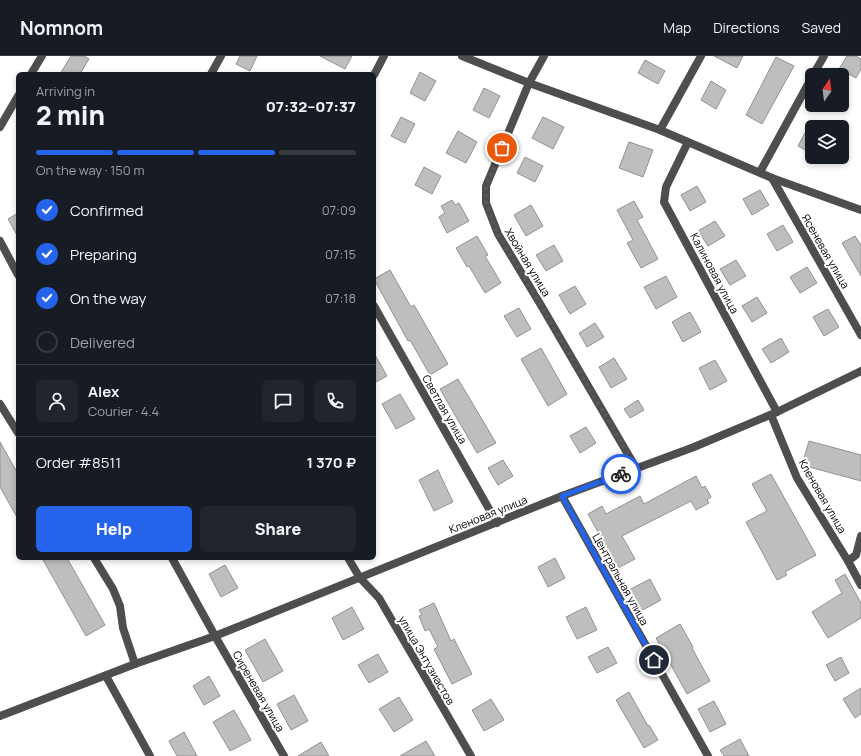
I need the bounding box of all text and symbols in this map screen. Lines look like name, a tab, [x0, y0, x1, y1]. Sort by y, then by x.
text: Nomnom	[20, 15, 103, 41]
text: Map	[663, 18, 691, 37]
text: Directions	[713, 18, 780, 37]
text: Saved	[802, 18, 841, 37]
north arrow	[805, 68, 849, 112]
map controls	[805, 68, 849, 164]
text: Arriving in	[36, 82, 95, 100]
text: 07:32–07:37	[266, 96, 356, 117]
text: 2 min	[36, 97, 105, 133]
button: layers	[805, 120, 849, 164]
pin	[485, 131, 519, 165]
icon: bag	[491, 137, 513, 159]
text: On the way · 150 m	[36, 161, 144, 179]
icon: check	[36, 199, 58, 221]
text: Confirmed	[70, 200, 143, 221]
text: 07:09	[322, 201, 356, 219]
street label: Ясеневая улица	[799, 211, 853, 291]
street label: Хвойная улица	[502, 225, 554, 299]
street label: Калиновая улица	[687, 230, 743, 316]
icon: check	[36, 243, 58, 265]
text: Preparing	[70, 244, 137, 265]
text: 07:15	[325, 245, 356, 263]
icon: check	[36, 287, 58, 309]
text: On the way	[70, 288, 146, 309]
text: 07:18	[325, 289, 356, 307]
text: Delivered	[70, 332, 135, 353]
street label: Светлая улица	[419, 372, 471, 446]
button: person	[36, 380, 78, 422]
button: chat	[262, 380, 304, 422]
button: phone	[314, 380, 356, 422]
text: Alex	[88, 381, 119, 402]
text: Courier · 4.4	[88, 402, 159, 420]
text: Order #8511	[36, 452, 121, 473]
text: 1 370 ₽	[307, 452, 356, 473]
courier	[601, 454, 641, 494]
street label: Кленовая улица	[796, 456, 850, 536]
icon: bike	[610, 463, 632, 485]
street label: Кленовая улица	[447, 491, 529, 537]
button: Help	[36, 506, 192, 552]
button: Share	[200, 506, 356, 552]
street label: Центральная улица	[589, 530, 653, 628]
street label: улица Энтузиастов	[395, 613, 459, 707]
pin	[637, 643, 671, 677]
street label: Сиреневая улица	[230, 648, 288, 734]
icon: home	[643, 649, 665, 671]

